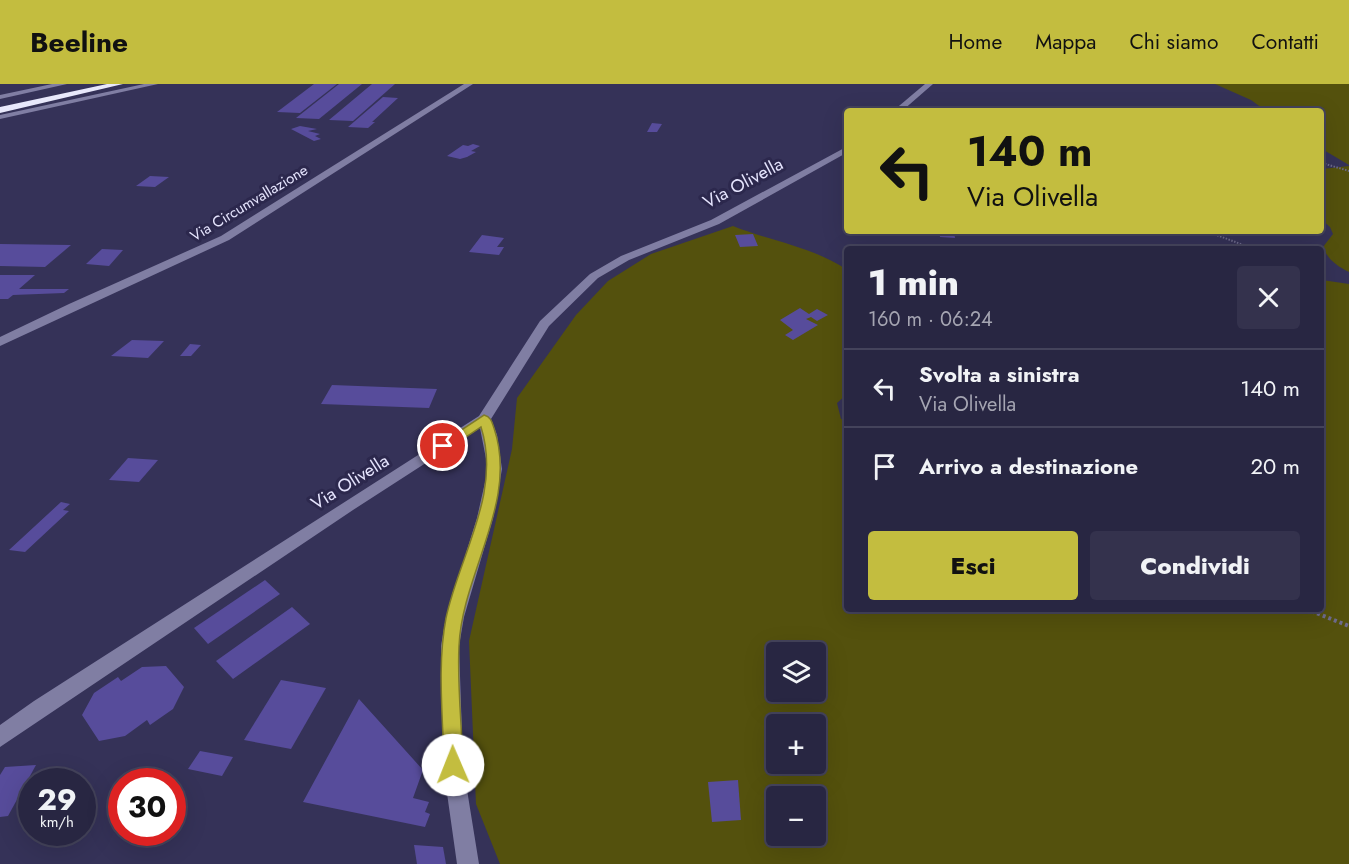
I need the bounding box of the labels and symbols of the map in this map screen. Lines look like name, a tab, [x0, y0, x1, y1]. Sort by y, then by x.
street label: Via Olivella	[698, 151, 788, 215]
street label: Via Circumvallazione	[186, 159, 312, 247]
pin	[417, 420, 468, 471]
street label: Via Olivella	[306, 448, 394, 516]
position arrow	[421, 733, 485, 797]
speed limit sign: 30	[108, 768, 186, 846]

